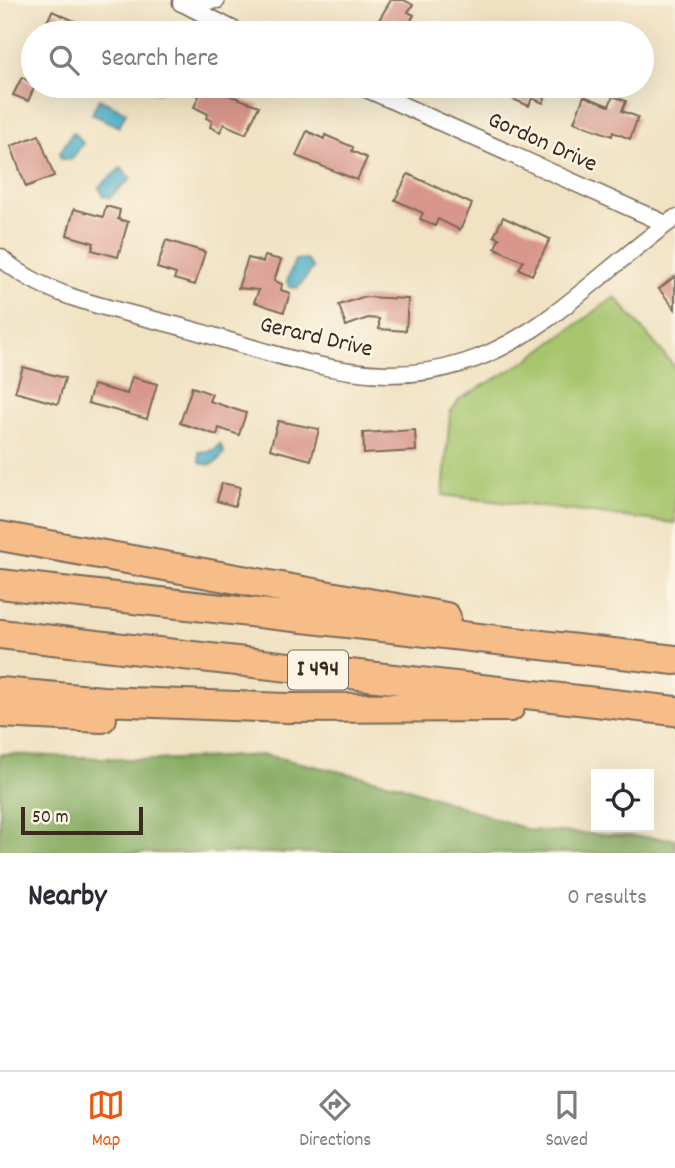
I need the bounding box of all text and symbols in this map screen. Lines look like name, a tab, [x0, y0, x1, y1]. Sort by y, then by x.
search box	[21, 21, 654, 98]
icon: search	[45, 41, 83, 79]
text: Search here	[101, 41, 219, 78]
street label: Gordon Drive	[482, 104, 602, 182]
street label: Gerard Drive	[256, 309, 376, 367]
road number: I 494	[288, 650, 348, 690]
map controls	[591, 769, 654, 832]
button: locate	[591, 769, 654, 832]
scale bar	[21, 804, 144, 836]
text: 50 m	[32, 805, 69, 832]
text: Nearby	[28, 877, 106, 920]
text: 0 results	[567, 882, 647, 915]
tab: Map	[87, 1086, 125, 1155]
tab: Directions	[299, 1086, 371, 1155]
tab: Saved	[545, 1086, 588, 1155]

